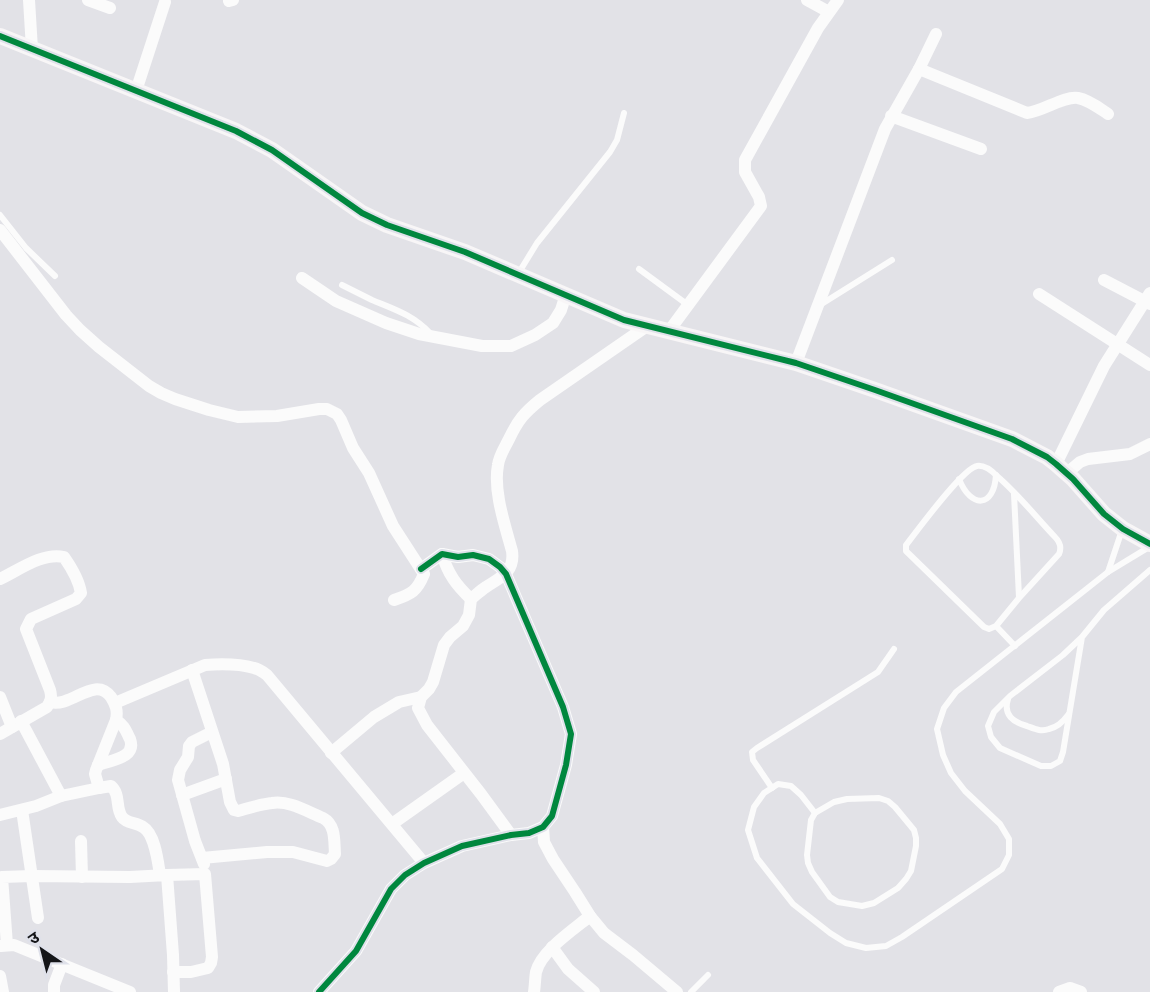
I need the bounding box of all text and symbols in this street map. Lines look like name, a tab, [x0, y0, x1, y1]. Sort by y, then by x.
north arrow	[12, 920, 72, 980]
text: उ	[24, 927, 43, 949]

